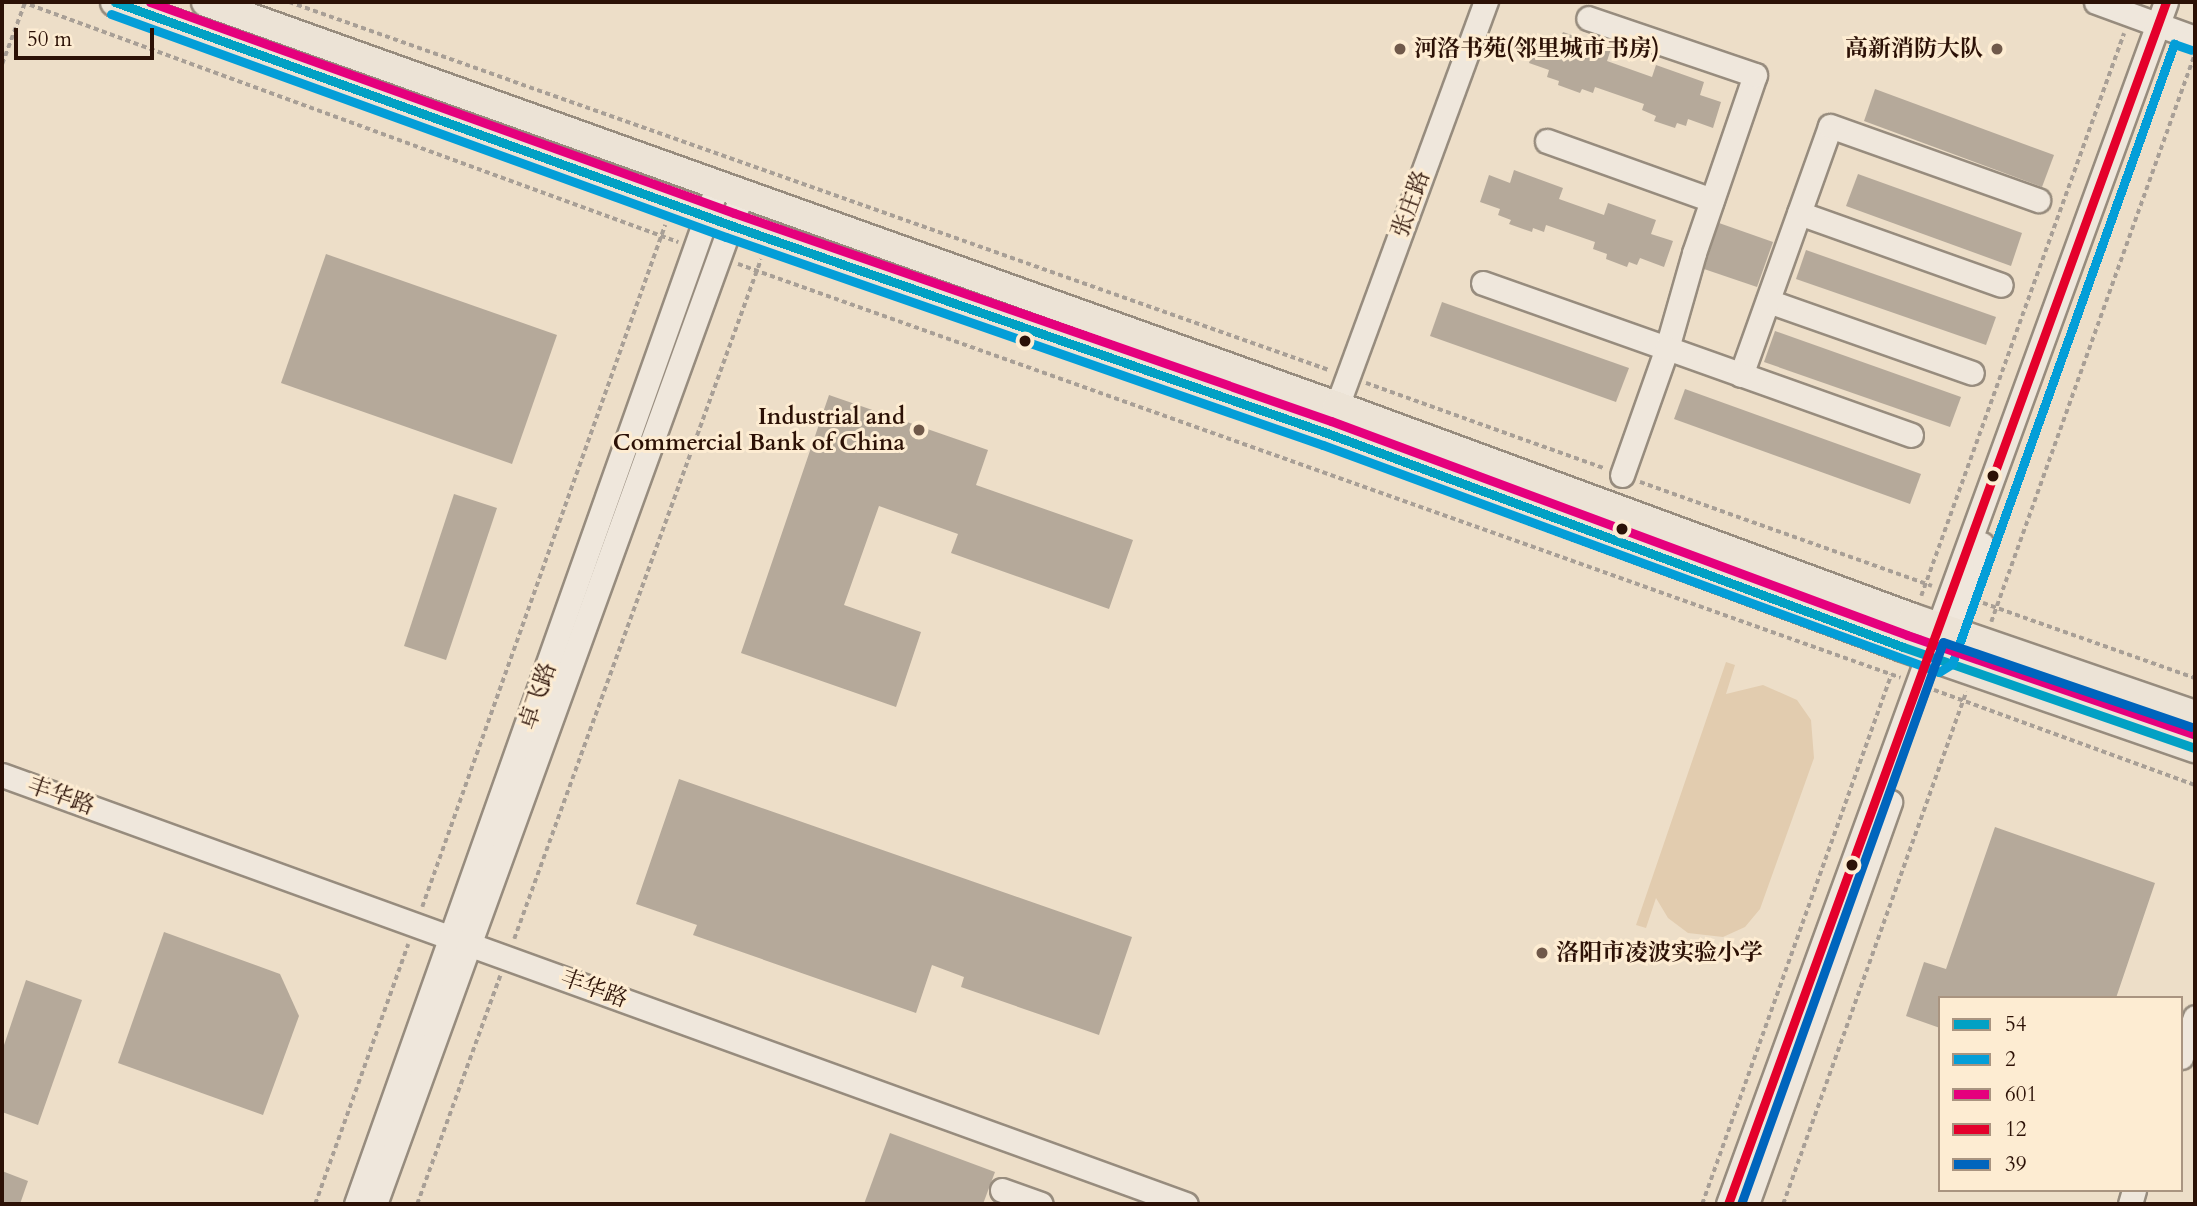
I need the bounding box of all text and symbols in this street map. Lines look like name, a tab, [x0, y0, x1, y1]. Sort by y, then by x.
scale bar	[18, 14, 158, 58]
text: 50 m	[27, 25, 72, 54]
place label: 河洛书苑(邻里城市书房)	[1414, 35, 1660, 63]
place label: 高新消防大队	[1845, 35, 1983, 63]
marker: 河洛书苑(邻里城市书房)	[1392, 41, 1408, 57]
marker: 高新消防大队	[1989, 41, 2005, 57]
street label: 张庄路	[1386, 167, 1436, 241]
unlabelled marker	[1018, 334, 1032, 348]
place label: Industrial and Commercial Bank of China	[613, 403, 905, 457]
marker: Industrial and Commercial Bank of China	[911, 422, 927, 438]
unlabelled marker	[1986, 469, 2000, 483]
unlabelled marker	[1615, 522, 1629, 536]
street label: 卓飞路	[514, 659, 562, 733]
street label: 丰华路	[24, 771, 98, 821]
unlabelled marker	[1845, 858, 1859, 872]
place label: 洛阳市凌波实验小学	[1556, 939, 1763, 967]
marker: 洛阳市凌波实验小学	[1534, 945, 1550, 961]
street label: 丰华路	[557, 964, 631, 1014]
legend	[1938, 996, 2183, 1192]
text: 54	[2005, 1010, 2027, 1039]
text: 2	[2005, 1045, 2016, 1074]
text: 601	[2005, 1080, 2037, 1109]
text: 12	[2005, 1115, 2027, 1144]
text: 39	[2005, 1150, 2027, 1179]

